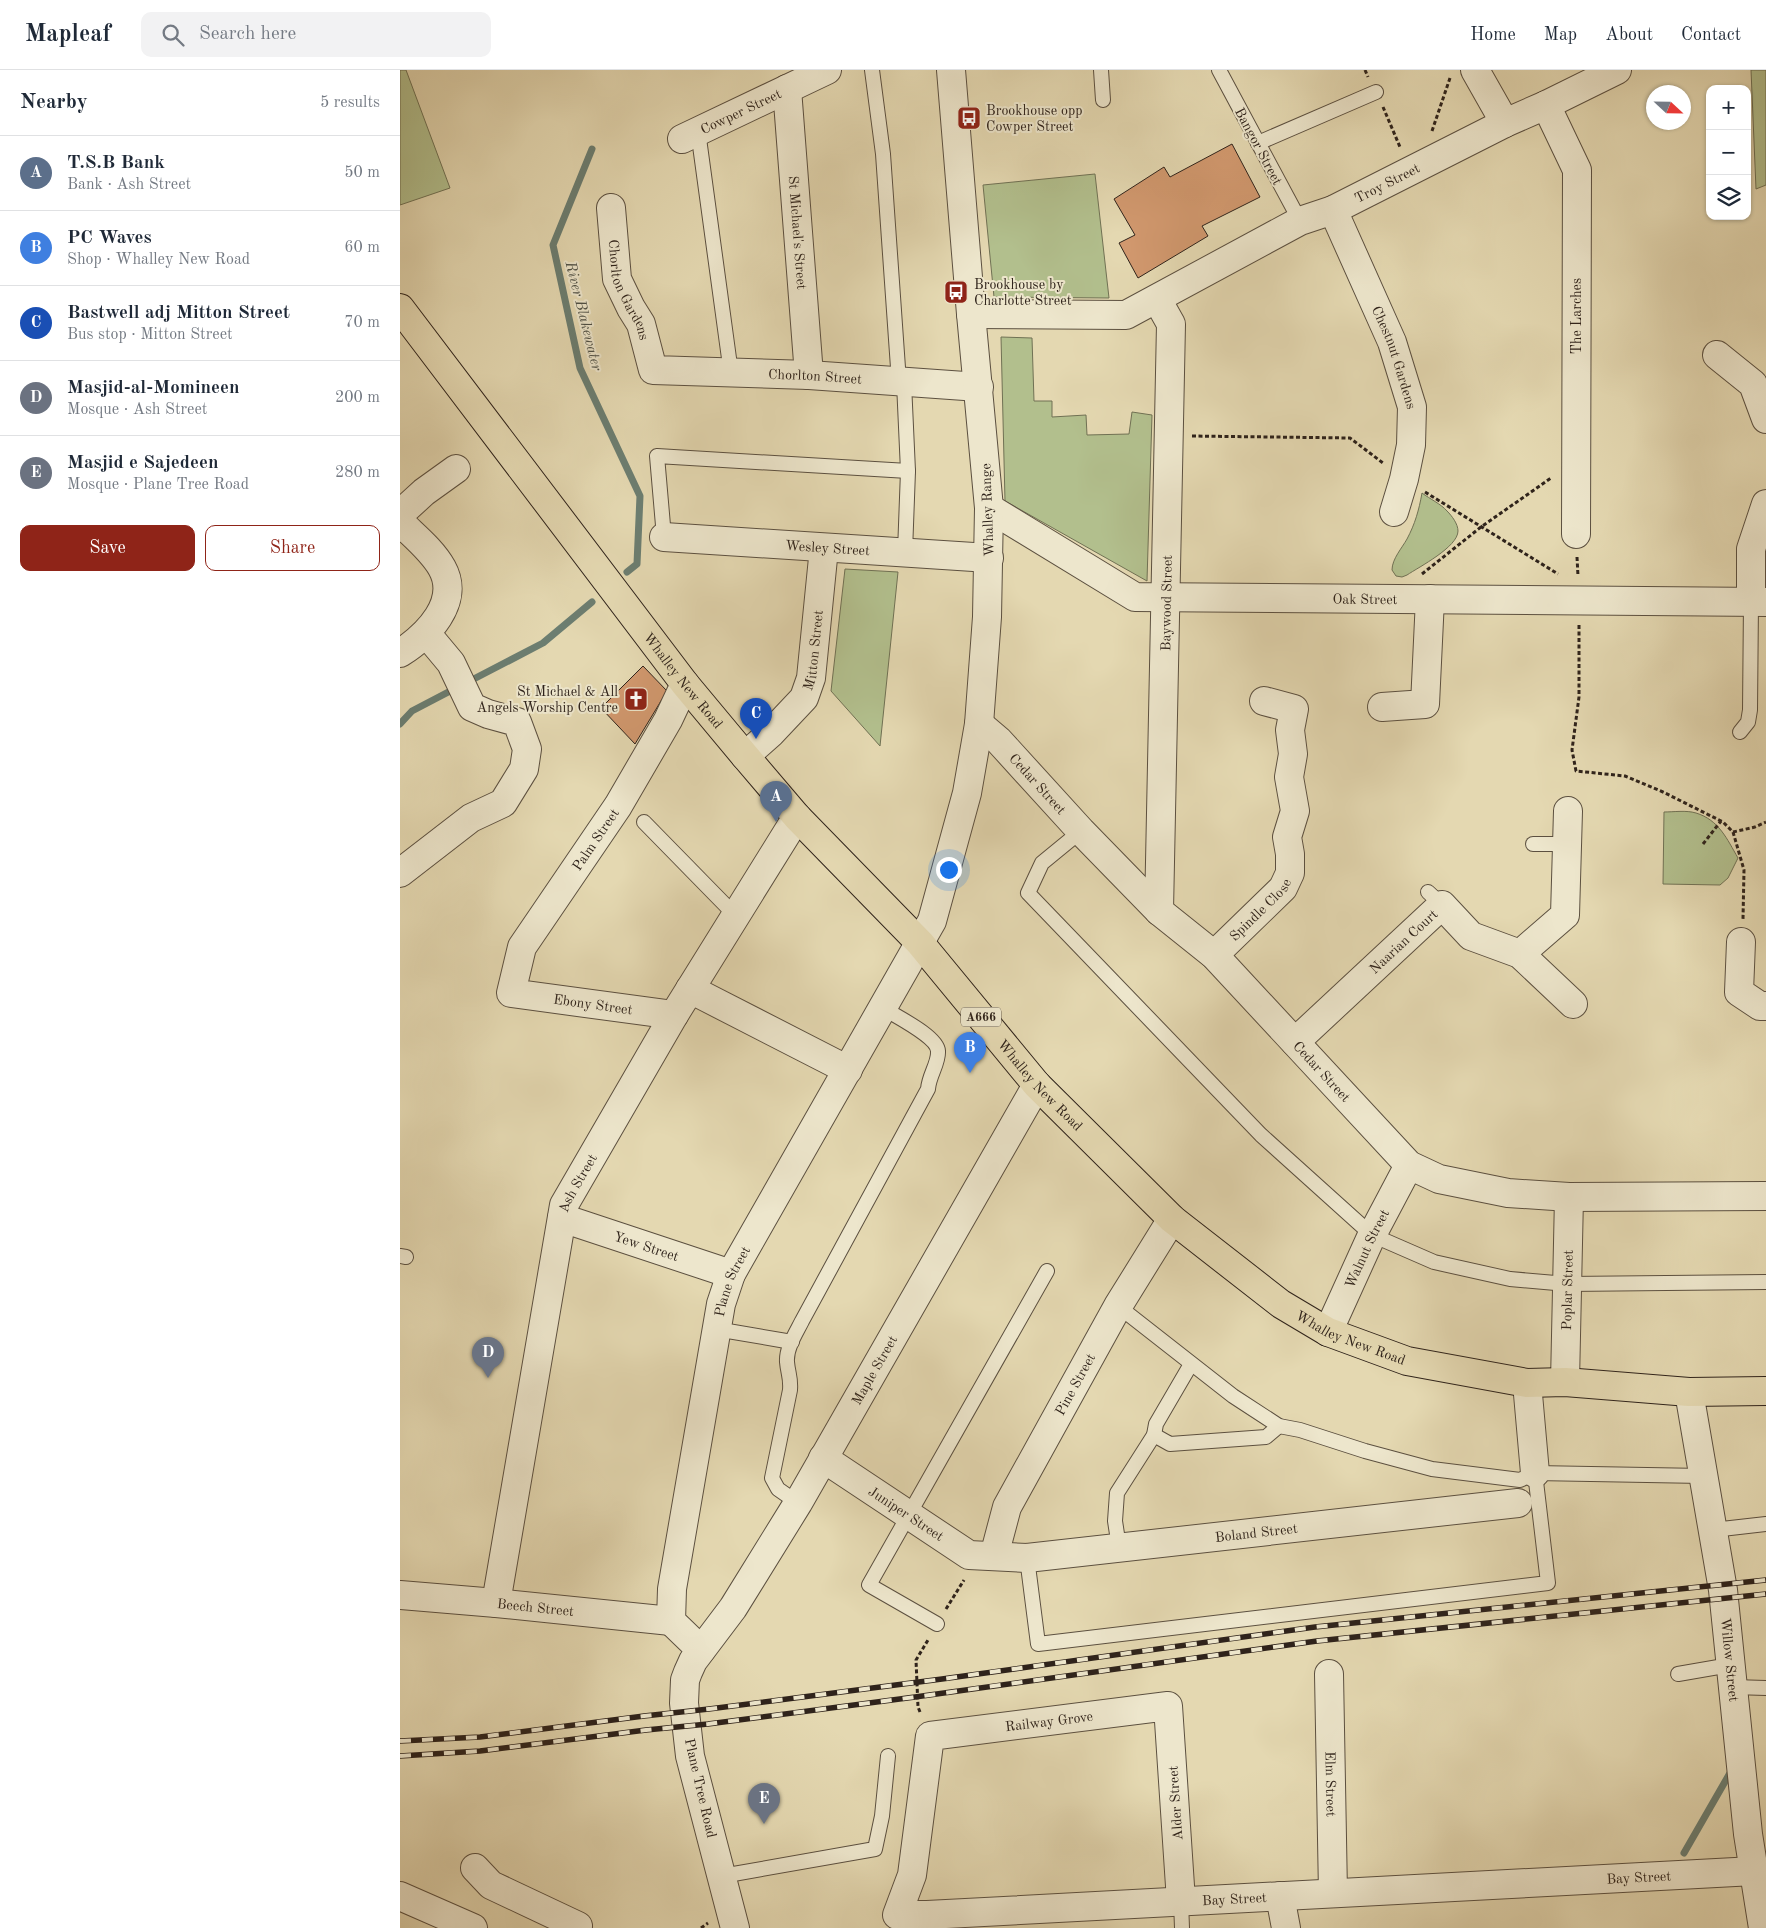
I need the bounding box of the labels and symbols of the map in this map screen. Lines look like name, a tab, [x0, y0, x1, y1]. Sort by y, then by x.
north arrow	[1646, 85, 1691, 130]
street label: Cowper Street	[699, 87, 784, 137]
place label: Brookhouse opp Cowper Street	[986, 104, 1083, 134]
bus stop icon: Brookhouse opp Cowper Street	[956, 105, 982, 131]
street label: Bangor Street	[1232, 105, 1284, 188]
street label: Troy Street	[1352, 161, 1422, 206]
street label: St Michael's Street	[786, 175, 808, 290]
street label: Chorlton Gardens	[606, 239, 651, 342]
water label: River Blakewater	[561, 259, 604, 373]
place label: Brookhouse by Charlotte Street	[974, 278, 1072, 308]
street label: The Larches	[1570, 278, 1584, 354]
bus stop icon: Brookhouse by Charlotte Street	[943, 279, 969, 305]
street label: Chestnut Gardens	[1369, 304, 1418, 411]
street label: Chorlton Street	[768, 368, 862, 387]
street label: Whalley Range	[979, 463, 997, 557]
street label: Wesley Street	[785, 539, 870, 558]
street label: Baywood Street	[1159, 555, 1175, 651]
street label: Oak Street	[1332, 593, 1398, 607]
street label: Mitton Street	[801, 609, 826, 692]
street label: Whalley New Road	[641, 630, 725, 732]
place label: St Michael & All Angels Worship Centre	[477, 685, 618, 715]
church icon: St Michael & All Angels Worship Centre	[623, 686, 649, 712]
pin: C	[740, 698, 772, 739]
street label: Cedar Street	[1006, 751, 1068, 818]
pin: A	[760, 781, 792, 822]
street label: Palm Street	[570, 806, 622, 874]
your location	[936, 857, 962, 883]
street label: Spindle Close	[1227, 877, 1294, 944]
street label: Naarian Court	[1367, 907, 1441, 977]
street label: Ebony Street	[552, 993, 633, 1017]
road number: A666	[961, 1008, 1001, 1026]
pin: B	[954, 1032, 986, 1073]
street label: Whalley New Road	[995, 1037, 1085, 1134]
street label: Cedar Street	[1290, 1039, 1353, 1105]
street label: Ash Street	[557, 1152, 600, 1214]
street label: Walnut Street	[1343, 1207, 1392, 1290]
street label: Yew Street	[612, 1230, 681, 1264]
street label: Plane Street	[713, 1244, 753, 1318]
street label: Poplar Street	[1560, 1250, 1576, 1330]
street label: Whalley New Road	[1293, 1308, 1407, 1368]
street label: Maple Street	[850, 1333, 900, 1407]
pin: D	[472, 1337, 504, 1378]
street label: Pine Street	[1053, 1351, 1098, 1418]
street label: Juniper Street	[866, 1484, 946, 1544]
street label: Boland Street	[1214, 1522, 1299, 1545]
street label: Beech Street	[496, 1597, 575, 1619]
street label: Willow Street	[1718, 1617, 1740, 1703]
street label: Railway Grove	[1004, 1710, 1094, 1734]
street label: Plane Tree Road	[682, 1737, 718, 1839]
street label: Elm Street	[1322, 1751, 1338, 1817]
street label: Alder Street	[1166, 1765, 1186, 1841]
pin: E	[748, 1783, 780, 1824]
street label: Bay Street	[1606, 1869, 1672, 1887]
street label: Bay Street	[1202, 1891, 1267, 1908]

